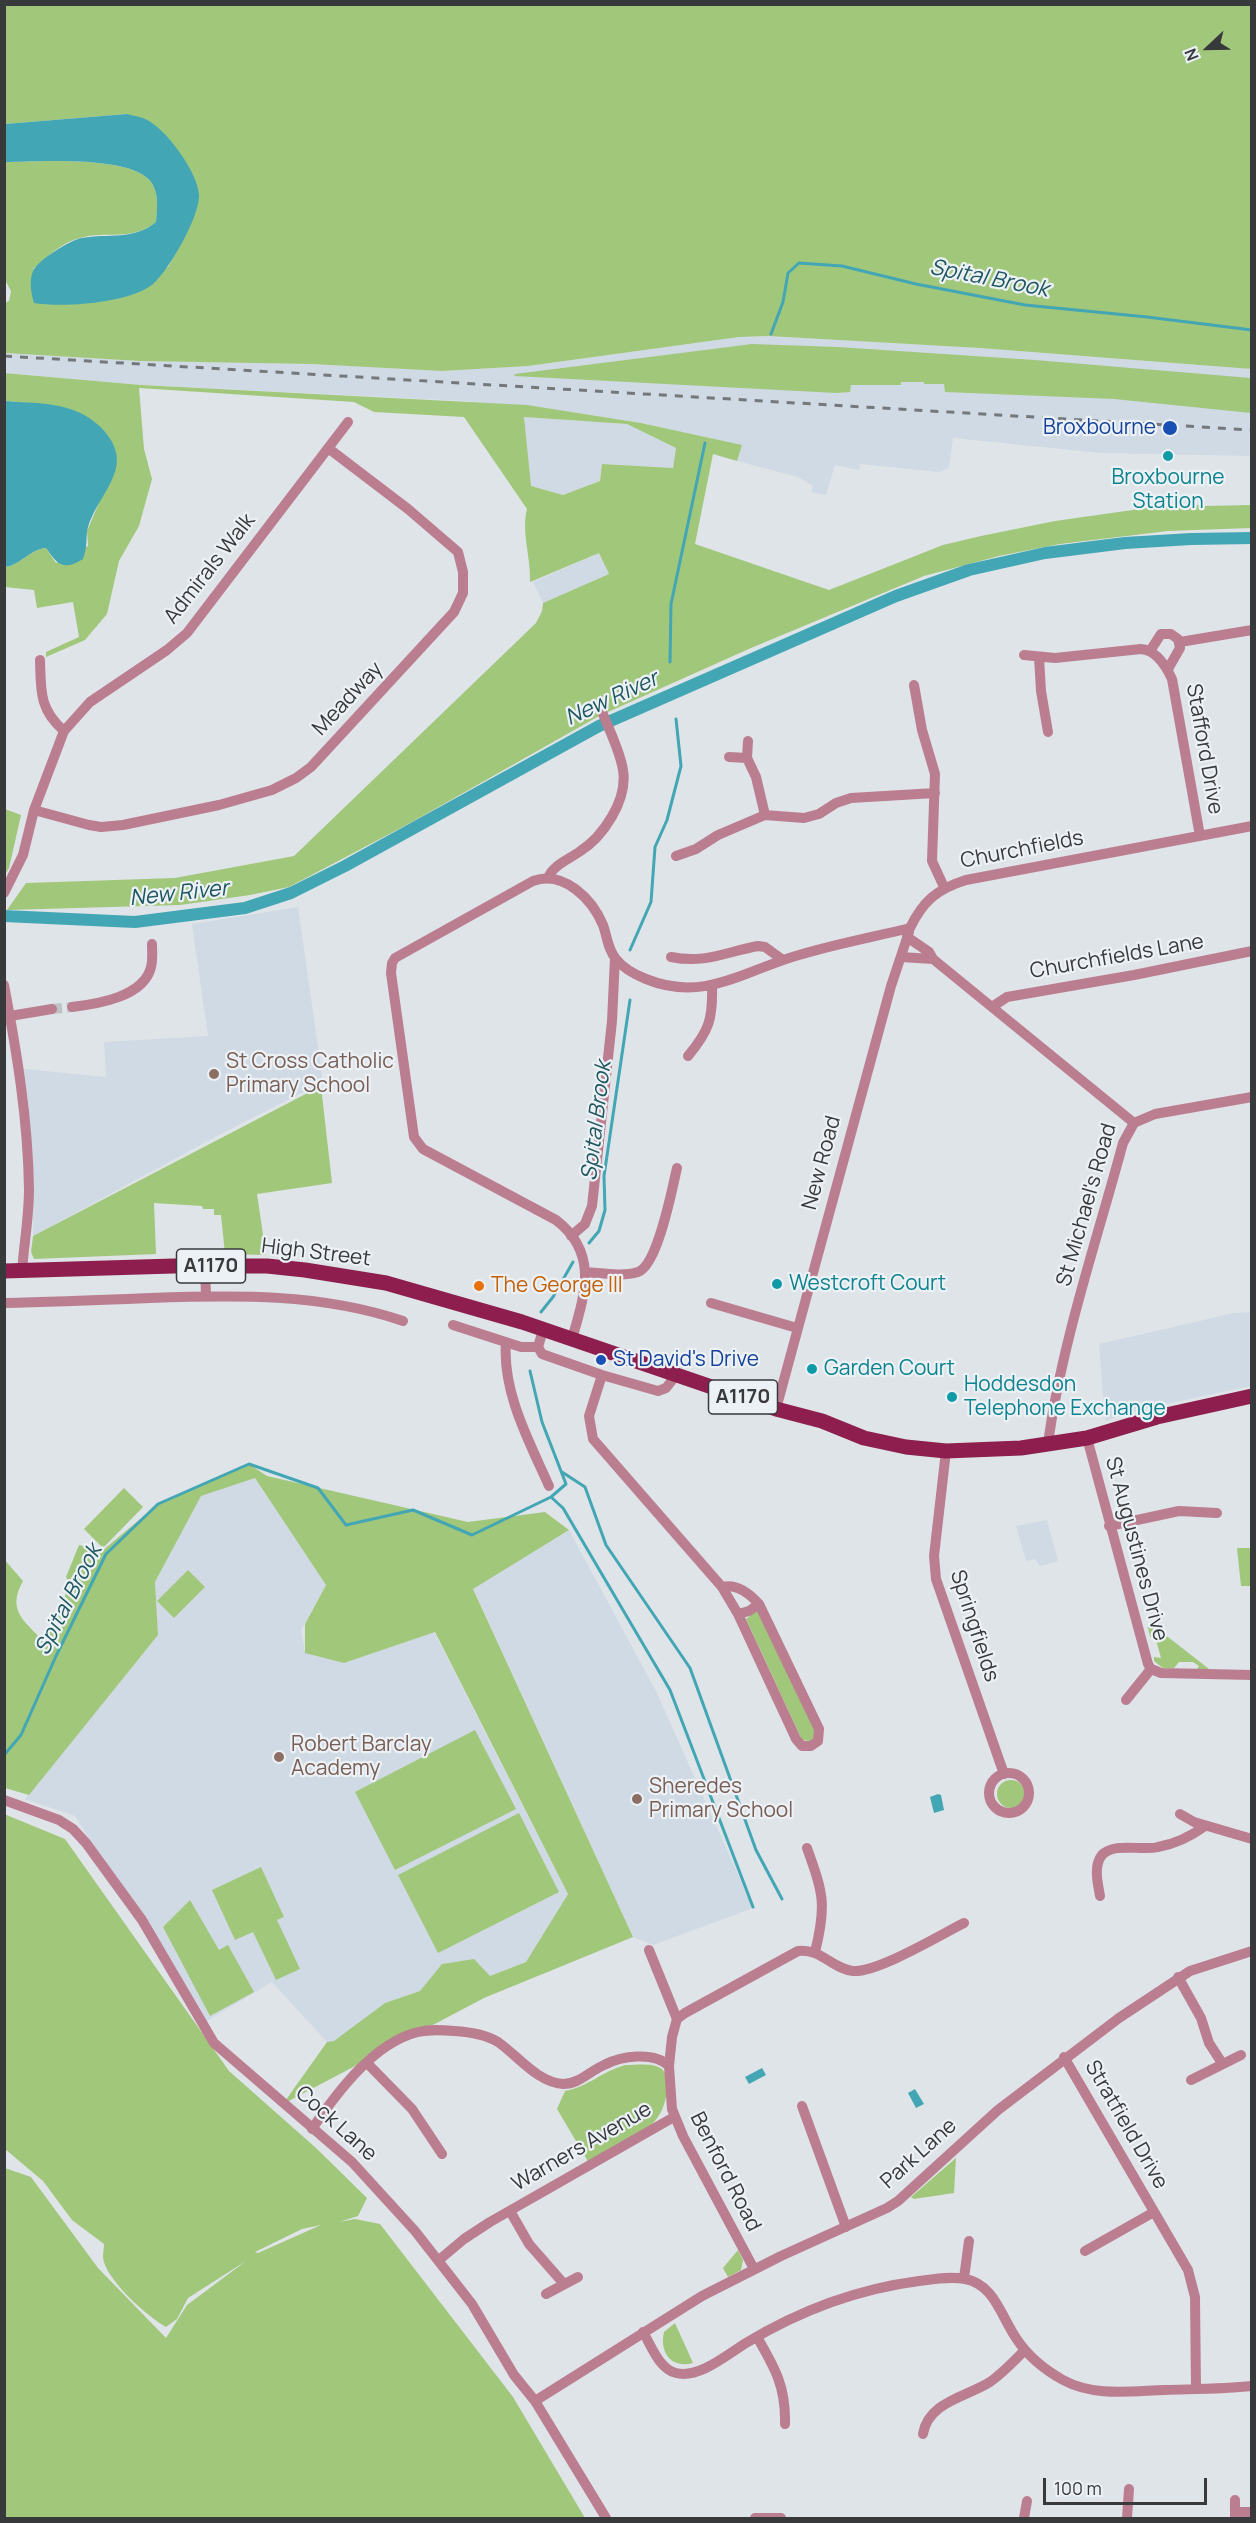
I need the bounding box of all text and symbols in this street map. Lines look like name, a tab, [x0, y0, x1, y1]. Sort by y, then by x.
north arrow	[1178, 18, 1238, 78]
text: N	[1179, 45, 1204, 64]
water label: Spital Brook	[927, 255, 1051, 303]
place label: Broxbourne	[1043, 415, 1156, 441]
marker: Broxbourne	[1161, 419, 1179, 437]
marker: Broxbourne Station	[1161, 449, 1175, 463]
place label: Broxbourne Station	[1111, 465, 1225, 515]
street label: Admirals Walk	[159, 509, 261, 629]
street label: Meadway	[308, 657, 388, 741]
water label: New River	[561, 666, 663, 732]
street label: Stafford Drive	[1180, 682, 1228, 816]
street label: Churchfields	[958, 826, 1086, 874]
water label: New River	[128, 876, 230, 912]
street label: Churchfields Lane	[1028, 929, 1206, 985]
place label: St Cross Catholic Primary School	[226, 1049, 394, 1099]
water label: Spital Brook	[577, 1060, 617, 1182]
marker: St Cross Catholic Primary School	[207, 1067, 221, 1081]
street label: New Road	[797, 1113, 847, 1213]
street label: St Michael's Road	[1052, 1121, 1122, 1289]
street label: High Street	[260, 1234, 372, 1272]
road number: A1170	[176, 1249, 246, 1283]
place label: Westcroft Court	[789, 1271, 946, 1297]
place label: The George III	[491, 1273, 623, 1299]
marker: Westcroft Court	[770, 1277, 784, 1291]
marker: The George III	[472, 1279, 486, 1293]
place label: St David's Drive	[613, 1347, 759, 1373]
marker: St David's Drive	[594, 1353, 608, 1367]
place label: Garden Court	[824, 1356, 955, 1382]
marker: Garden Court	[805, 1362, 819, 1376]
place label: Hoddesdon Telephone Exchange	[964, 1372, 1166, 1422]
road number: A1170	[708, 1380, 777, 1414]
marker: Hoddesdon Telephone Exchange	[945, 1390, 959, 1404]
street label: St Augustines Drive	[1099, 1454, 1173, 1644]
water label: Spital Brook	[30, 1540, 108, 1660]
street label: Springfields	[944, 1567, 1004, 1685]
place label: Robert Barclay Academy	[291, 1732, 432, 1782]
marker: Robert Barclay Academy	[272, 1750, 286, 1764]
place label: Sheredes Primary School	[649, 1774, 793, 1824]
marker: Sheredes Primary School	[630, 1792, 644, 1806]
street label: Stratfield Drive	[1079, 2056, 1173, 2194]
street label: Cock Lane	[290, 2081, 382, 2167]
street label: Warners Avenue	[508, 2097, 656, 2197]
street label: Benford Road	[684, 2108, 766, 2236]
street label: Park Lane	[876, 2113, 962, 2195]
scale bar	[1046, 2466, 1210, 2504]
text: 100 m	[1054, 2476, 1102, 2500]

